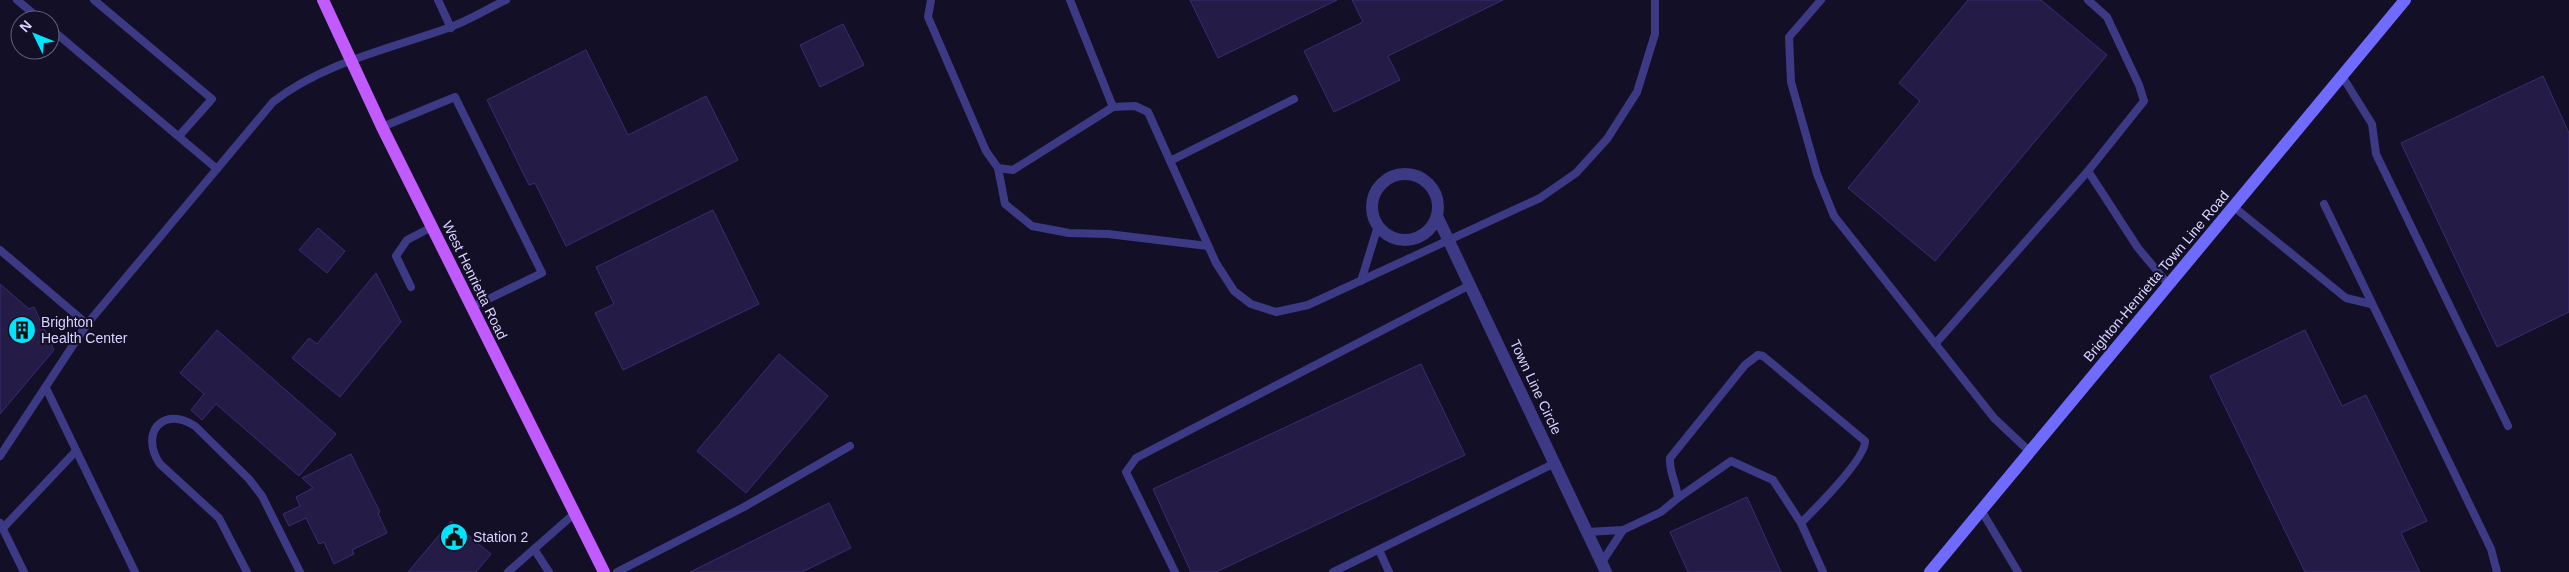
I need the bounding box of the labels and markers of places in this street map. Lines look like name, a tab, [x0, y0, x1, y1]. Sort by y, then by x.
place label: Brighton Health Center	[41, 314, 128, 346]
building icon: Brighton Health Center	[7, 315, 37, 345]
public building icon: Station 2	[439, 522, 469, 552]
place label: Station 2	[473, 529, 528, 545]

